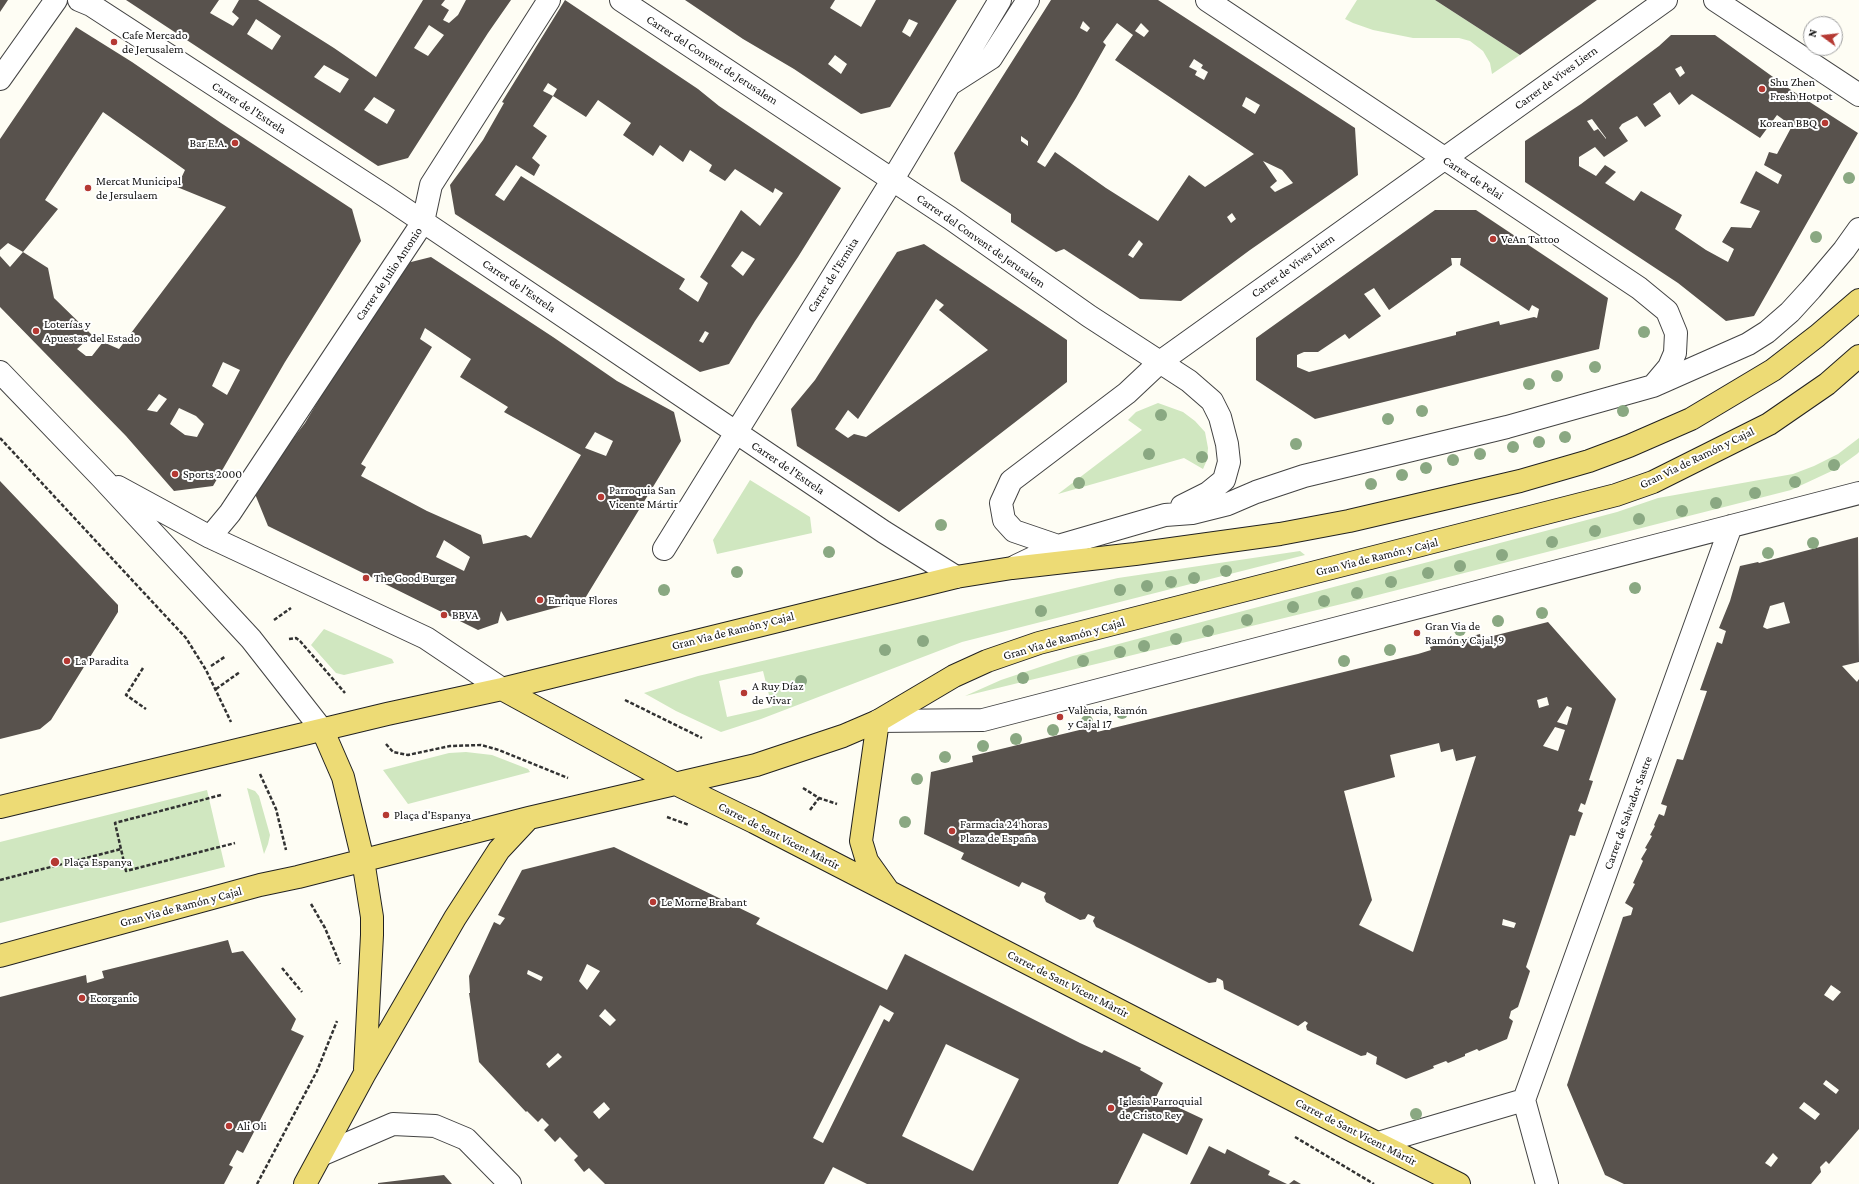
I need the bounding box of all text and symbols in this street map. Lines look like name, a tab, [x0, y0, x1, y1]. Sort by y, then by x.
street label: Carrer del Convent de Jerusalem	[643, 12, 781, 108]
north arrow	[1803, 16, 1843, 56]
place label: Cafe Mercado de Jerusalem	[122, 28, 188, 56]
text: N	[1806, 28, 1819, 38]
marker: Cafe Mercado de Jerusalem	[109, 37, 119, 47]
street label: Carrer de Vives Liern	[1512, 43, 1600, 113]
place label: Shu Zhen Fresh Hotpot	[1770, 75, 1833, 103]
street label: Carrer de l'Estrela	[209, 79, 289, 137]
marker: Shu Zhen Fresh Hotpot	[1757, 84, 1767, 94]
place label: Korean BBQ	[1760, 116, 1817, 130]
marker: Korean BBQ	[1820, 118, 1830, 128]
place label: Bar E.A.	[189, 136, 227, 150]
marker: Bar E.A.	[230, 138, 240, 148]
street label: Carrer de Pelai	[1440, 153, 1506, 203]
place label: Mercat Municipal de Jersulaem	[96, 174, 181, 202]
marker: Mercat Municipal de Jersulaem	[83, 183, 93, 193]
street label: Carrer del Convent de Jerusalem	[914, 191, 1048, 291]
street label: Carrer de Julio Antonio	[352, 225, 426, 323]
street label: Carrer de Vives Liern	[1249, 231, 1337, 301]
place label: VeAn Tattoo	[1501, 232, 1560, 246]
marker: VeAn Tattoo	[1488, 234, 1498, 244]
street label: Carrer de l'Ermita	[804, 235, 862, 315]
street label: Carrer de l'Estrela	[480, 256, 558, 316]
place label: Loterías y Apuestas del Estado	[44, 317, 140, 345]
marker: Loterías y Apuestas del Estado	[31, 326, 41, 336]
street label: Gran Via de Ramón y Cajal	[1637, 424, 1757, 492]
street label: Carrer de l'Estrela	[749, 438, 827, 498]
place label: Sports 2000	[183, 467, 242, 481]
marker: Sports 2000	[170, 469, 180, 479]
place label: Parroquia San Vicente Mártir	[609, 483, 678, 511]
marker: Parroquia San Vicente Mártir	[596, 492, 606, 502]
street label: Gran Via de Ramón y Cajal	[1314, 535, 1440, 579]
place label: The Good Burger	[374, 571, 455, 585]
marker: The Good Burger	[361, 573, 371, 583]
place label: Enrique Flores	[548, 593, 617, 607]
marker: Enrique Flores	[535, 595, 545, 605]
place label: BBVA	[452, 608, 478, 622]
street label: Gran Via de Ramón y Cajal	[670, 609, 796, 653]
marker: BBVA	[439, 610, 449, 620]
street label: Gran Via de Ramón y Cajal	[1002, 615, 1126, 663]
place label: Gran Via de Ramón y Cajal, 9	[1425, 619, 1504, 647]
marker: Gran Via de Ramón y Cajal, 9	[1412, 628, 1422, 638]
place label: La Paradita	[75, 654, 129, 668]
marker: La Paradita	[62, 656, 72, 666]
place label: A Ruy Díaz de Vivar	[752, 679, 803, 707]
marker: A Ruy Díaz de Vivar	[739, 688, 749, 698]
place label: València, Ramón y Cajal 17	[1068, 703, 1148, 731]
marker: València, Ramón y Cajal 17	[1055, 712, 1065, 722]
street label: Carrer de Salvador Sastre	[1601, 754, 1655, 872]
street label: Carrer de Sant Vicent Màrtir	[716, 799, 842, 873]
place label: Plaça d'Espanya	[394, 808, 471, 822]
marker: Plaça d'Espanya	[381, 810, 391, 820]
place label: Farmacia 24 horas Plaza de España	[960, 817, 1047, 845]
marker: Farmacia 24 horas Plaza de España	[947, 826, 957, 836]
place label: Plaça Espanya	[64, 855, 132, 869]
marker: Plaça Espanya	[49, 856, 61, 868]
street label: Gran Via de Ramón y Cajal	[118, 884, 244, 930]
place label: Le Morne Brabant	[661, 895, 747, 909]
marker: Le Morne Brabant	[648, 897, 658, 907]
street label: Carrer de Sant Vicent Màrtir	[1005, 947, 1131, 1021]
place label: Ecorganic	[90, 991, 137, 1005]
marker: Ecorganic	[77, 993, 87, 1003]
place label: Iglesia Parroquial de Cristo Rey	[1119, 1094, 1202, 1122]
street label: Carrer de Sant Vicent Màrtir	[1293, 1095, 1419, 1169]
marker: Iglesia Parroquial de Cristo Rey	[1106, 1103, 1116, 1113]
place label: Ali Oli	[237, 1119, 267, 1133]
marker: Ali Oli	[224, 1121, 234, 1131]

